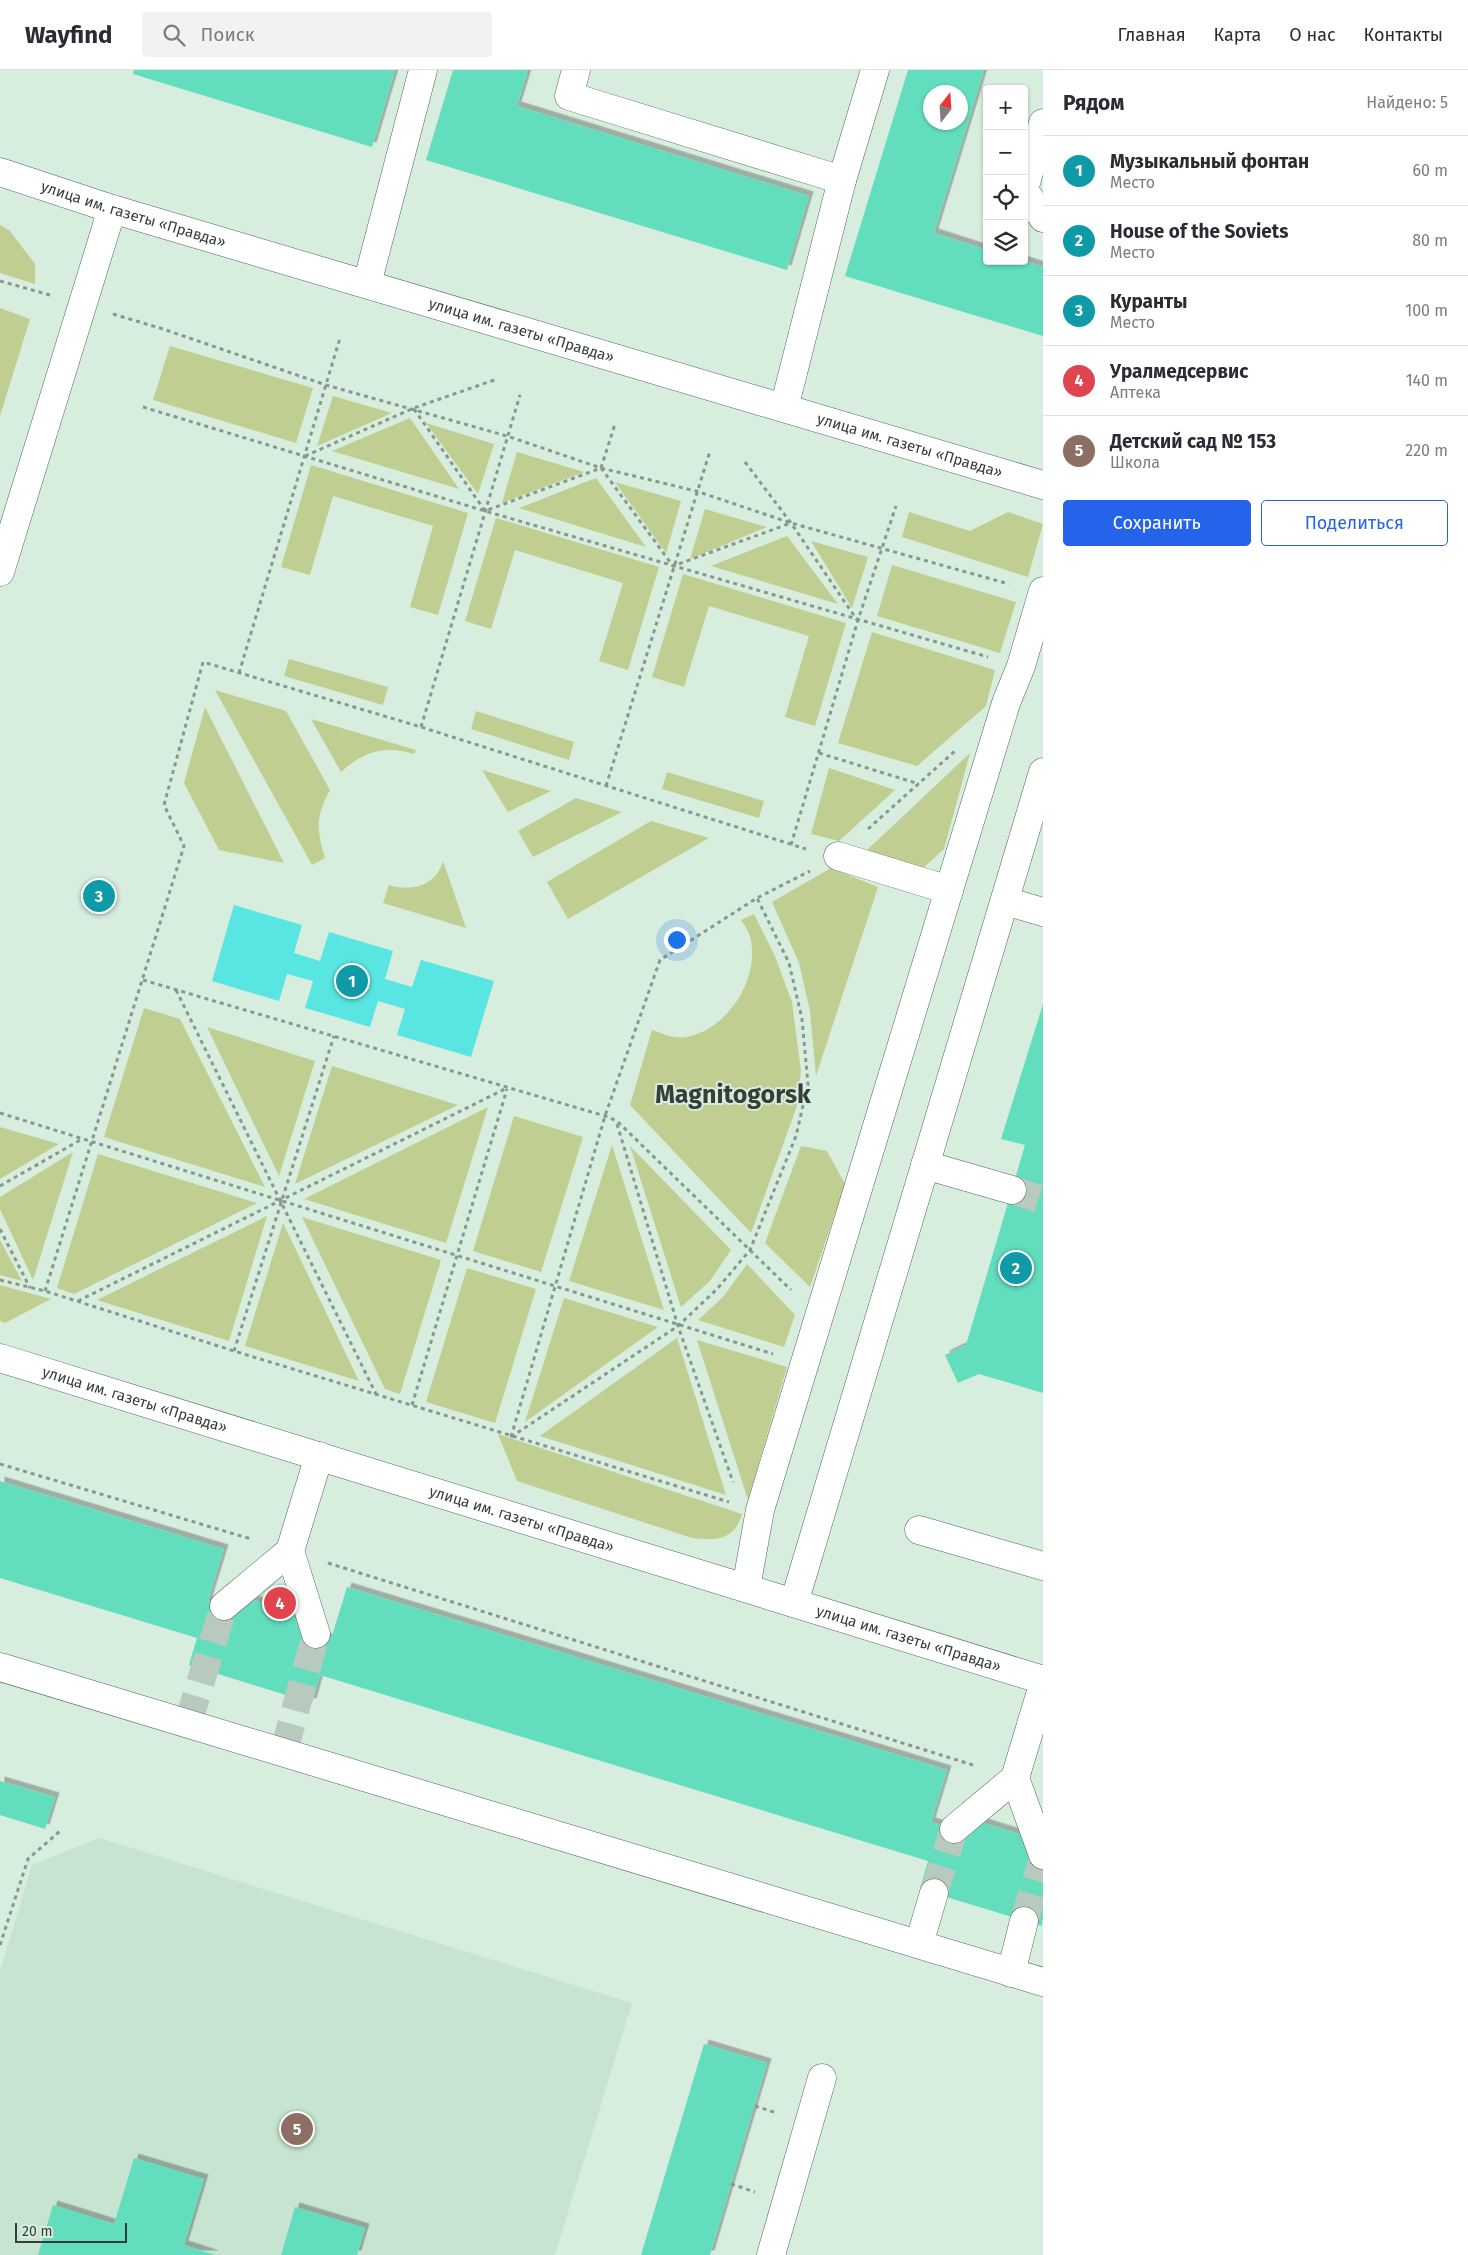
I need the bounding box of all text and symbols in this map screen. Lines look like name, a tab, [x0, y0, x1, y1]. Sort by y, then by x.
search box	[142, 12, 492, 57]
text: Wayfind	[25, 21, 112, 49]
icon: search	[160, 21, 188, 49]
text: Поиск	[200, 23, 255, 46]
text: Главная	[1118, 24, 1186, 46]
text: Карта	[1214, 24, 1261, 46]
text: О нас	[1289, 24, 1336, 46]
text: Контакты	[1364, 24, 1443, 46]
north arrow	[923, 85, 968, 130]
map controls	[983, 85, 1028, 265]
button: +	[983, 85, 1028, 130]
text: Рядом	[1063, 90, 1124, 116]
text: Найдено: 5	[1366, 93, 1448, 112]
button: −	[983, 130, 1028, 175]
text: Музыкальный фонтан	[1110, 150, 1309, 173]
text: 1	[1075, 161, 1083, 180]
text: 60 m	[1413, 161, 1448, 180]
text: Место	[1110, 173, 1155, 192]
button: locate	[983, 175, 1028, 220]
street label: улица им. газеты «Правда»	[39, 177, 228, 251]
button: layers	[983, 220, 1028, 265]
text: House of the Soviets	[1110, 220, 1288, 243]
text: 2	[1075, 231, 1083, 250]
text: 80 m	[1412, 231, 1448, 250]
text: Место	[1110, 243, 1155, 262]
text: Куранты	[1110, 290, 1188, 313]
street label: улица им. газеты «Правда»	[427, 294, 616, 366]
text: 3	[1075, 301, 1083, 320]
text: 100 m	[1405, 301, 1448, 320]
text: Место	[1110, 313, 1155, 332]
text: Уралмедсервис	[1110, 360, 1248, 383]
text: 4	[1074, 371, 1084, 390]
text: 140 m	[1406, 371, 1448, 390]
text: Аптека	[1110, 383, 1161, 402]
street label: улица им. газеты «Правда»	[815, 409, 1005, 481]
text: Детский сад № 153	[1110, 430, 1276, 453]
text: 5	[1075, 441, 1083, 460]
text: 220 m	[1405, 441, 1448, 460]
text: Школа	[1110, 453, 1160, 472]
button: Сохранить	[1063, 500, 1251, 546]
button: Поделиться	[1261, 500, 1448, 546]
pin: 3	[83, 877, 115, 915]
your location	[664, 927, 690, 953]
pin: 1	[336, 962, 368, 1000]
district label: Magnitogorsk	[655, 1080, 812, 1110]
pin: 2	[1000, 1249, 1032, 1287]
street label: улица им. газеты «Правда»	[40, 1363, 229, 1437]
street label: улица им. газеты «Правда»	[427, 1482, 616, 1556]
pin: 4	[264, 1584, 296, 1622]
street label: улица им. газеты «Правда»	[814, 1602, 1003, 1676]
pin: 5	[281, 2110, 313, 2148]
scale bar	[15, 2220, 128, 2243]
text: 20 m	[22, 2223, 52, 2240]

